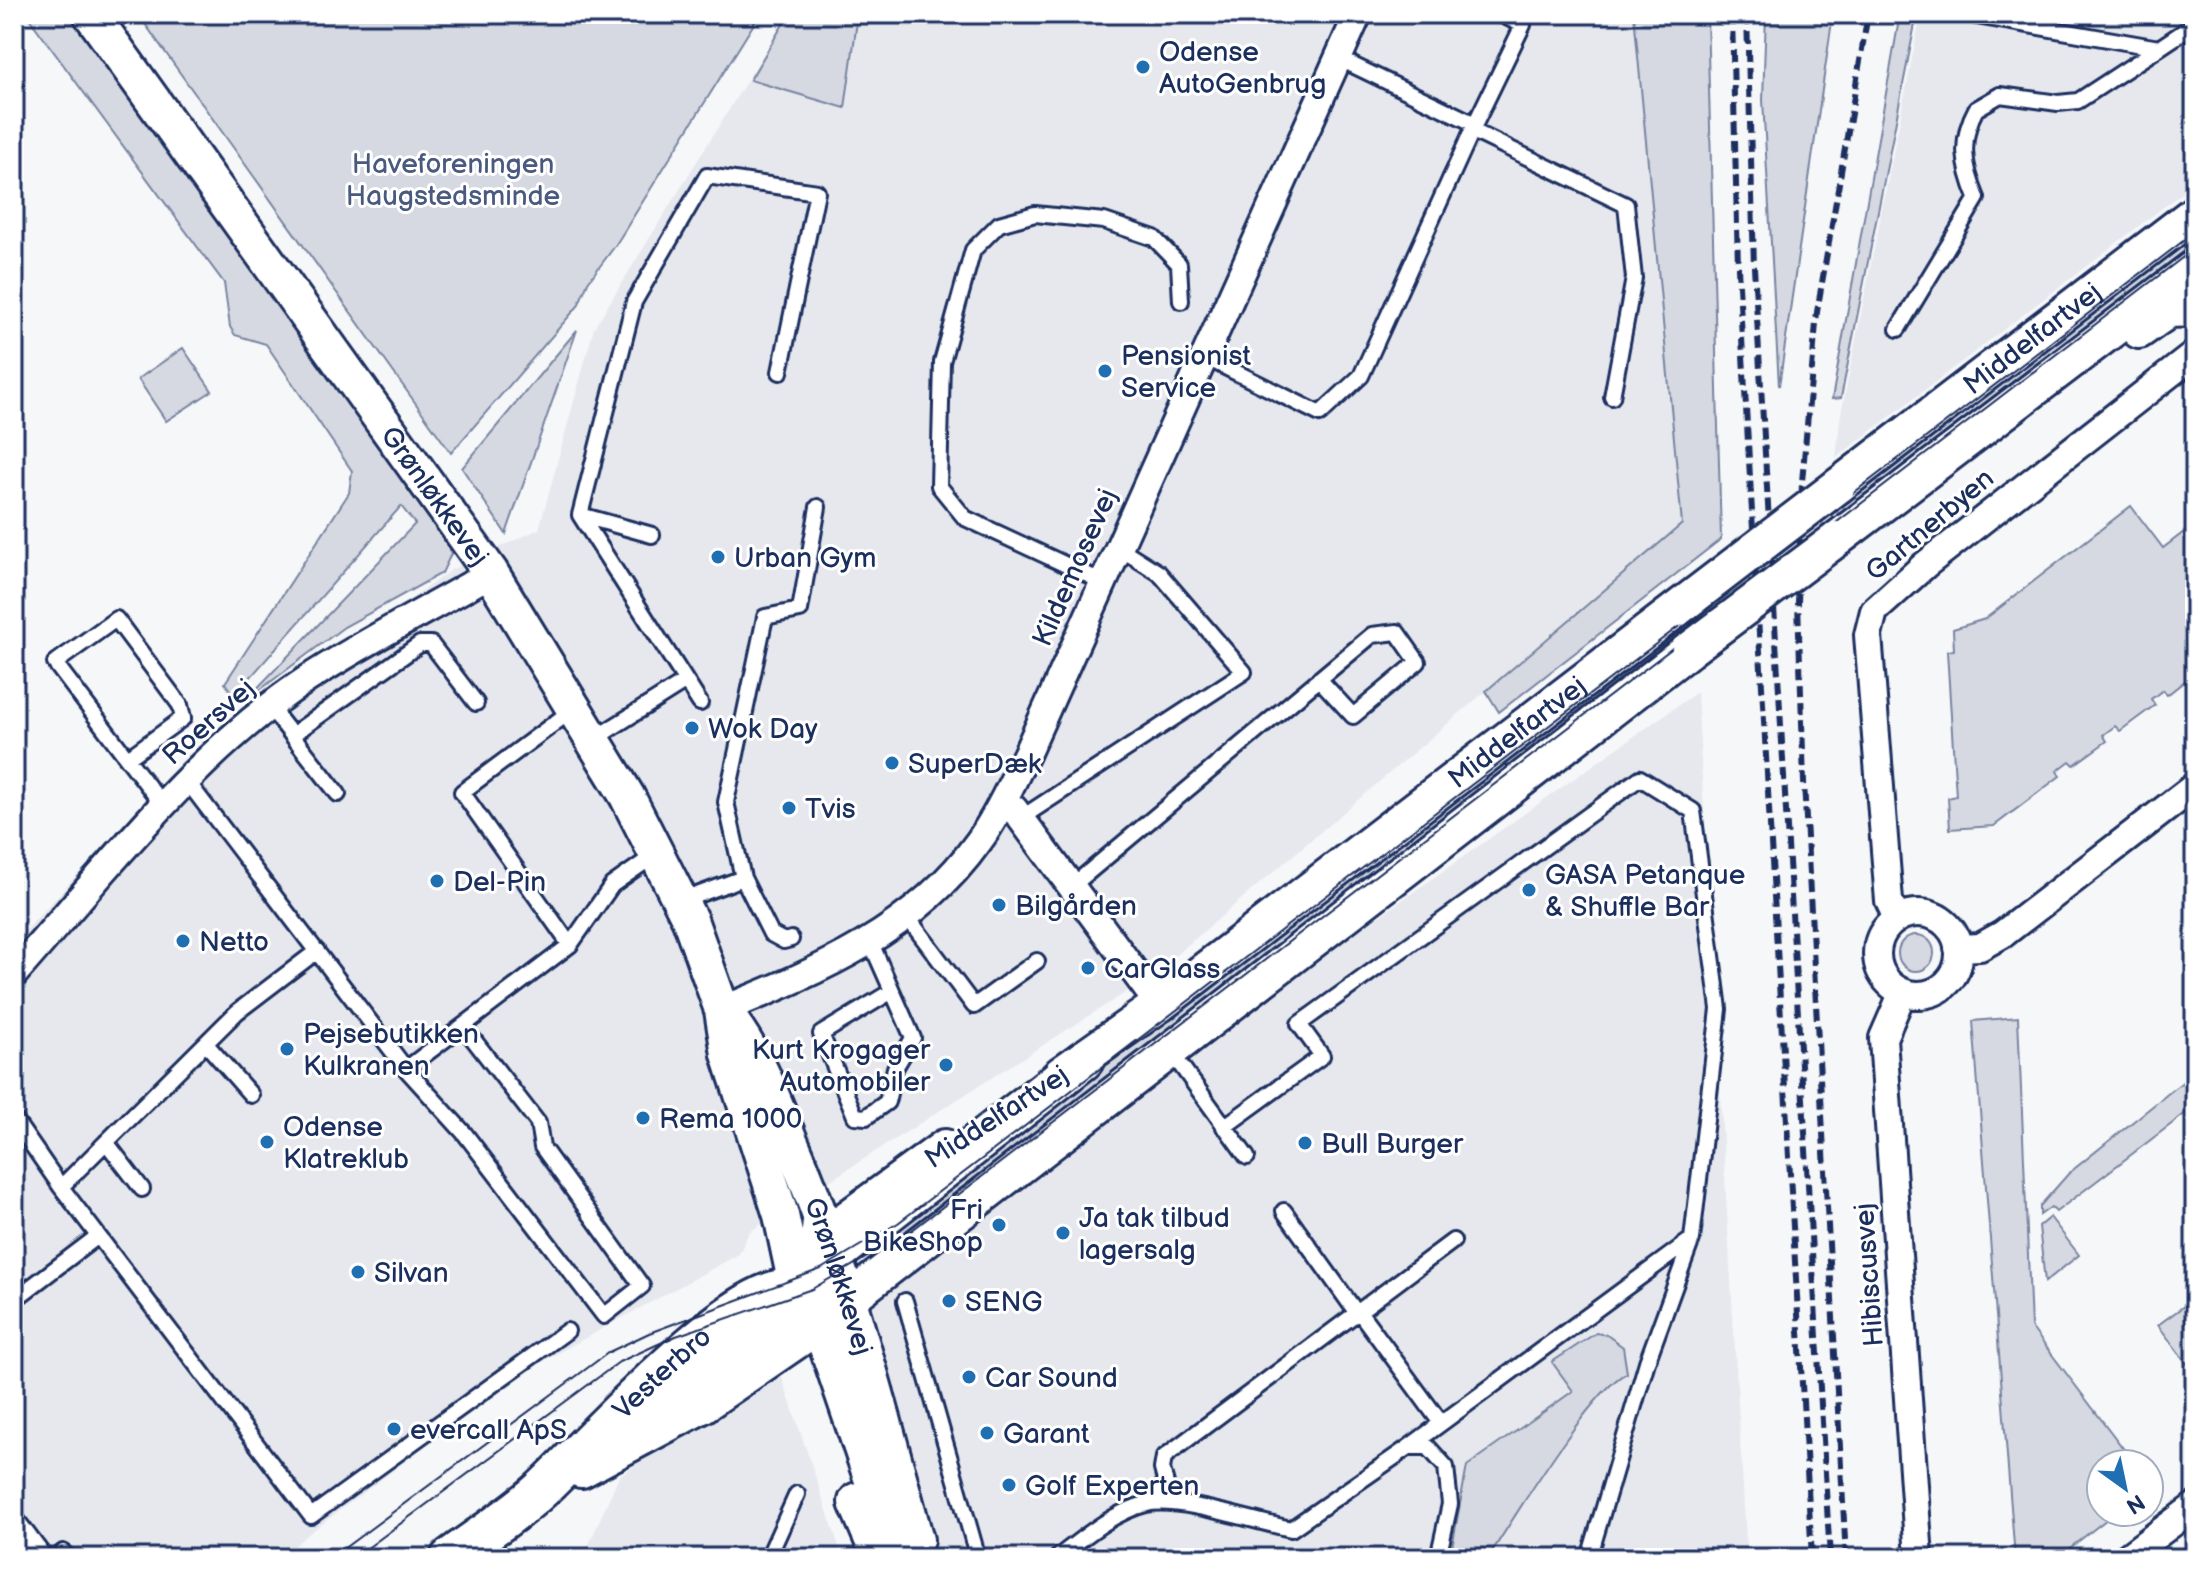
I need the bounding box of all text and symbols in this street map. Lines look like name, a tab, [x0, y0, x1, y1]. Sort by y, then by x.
place label: Odense AutoGenbrug	[1159, 36, 1326, 101]
marker: Odense AutoGenbrug	[1134, 58, 1152, 76]
park label: Haveforeningen Haugstedsminde	[346, 148, 560, 213]
street label: Middelfartvej	[1957, 276, 2108, 402]
place label: Pensionist Service	[1121, 340, 1251, 405]
marker: Pensionist Service	[1096, 362, 1114, 380]
street label: Grønløkkevej	[373, 420, 495, 573]
street label: Gartnerbyen	[1859, 462, 2001, 588]
street label: Kildemosevej	[1026, 484, 1125, 652]
place label: Urban Gym	[734, 542, 876, 575]
marker: Urban Gym	[709, 548, 727, 566]
street label: Middelfartvej	[1442, 670, 1593, 796]
street label: Roersvej	[156, 672, 262, 772]
place label: Wok Day	[708, 713, 818, 746]
marker: Wok Day	[683, 719, 701, 737]
place label: SuperDæk	[908, 748, 1042, 781]
marker: SuperDæk	[883, 754, 901, 772]
place label: Tvis	[805, 793, 856, 826]
marker: Tvis	[780, 799, 798, 817]
place label: GASA Petanque & Shuffle Bar	[1545, 859, 1745, 924]
place label: Del-Pin	[453, 866, 546, 899]
marker: Del-Pin	[428, 872, 446, 890]
marker: GASA Petanque & Shuffle Bar	[1520, 881, 1538, 899]
place label: Bilgården	[1015, 890, 1137, 923]
marker: Bilgården	[990, 896, 1008, 914]
place label: Netto	[199, 926, 269, 959]
marker: Netto	[174, 932, 192, 950]
place label: CarGlass	[1104, 953, 1221, 986]
marker: CarGlass	[1079, 959, 1097, 977]
place label: Pejsebutikken Kulkranen	[303, 1018, 479, 1083]
place label: Kurt Krogager Automobiler	[752, 1034, 931, 1099]
marker: Pejsebutikken Kulkranen	[278, 1040, 296, 1058]
marker: Kurt Krogager Automobiler	[937, 1056, 955, 1074]
street label: Middelfartvej	[919, 1059, 1075, 1176]
place label: Rema 1000	[659, 1103, 802, 1136]
marker: Rema 1000	[634, 1109, 652, 1127]
place label: Odense Klatreklub	[283, 1111, 409, 1176]
place label: Bull Burger	[1321, 1128, 1464, 1161]
marker: Odense Klatreklub	[258, 1133, 276, 1151]
marker: Bull Burger	[1296, 1134, 1314, 1152]
street label: Grønløkkevej	[797, 1193, 879, 1359]
place label: Fri BikeShop	[863, 1194, 983, 1259]
place label: Ja tak tilbud lagersalg	[1079, 1202, 1230, 1267]
street label: Hibiscusvej	[1848, 1202, 1891, 1348]
marker: Fri BikeShop	[990, 1216, 1008, 1234]
marker: Ja tak tilbud lagersalg	[1054, 1224, 1072, 1242]
place label: Silvan	[374, 1257, 449, 1290]
marker: Silvan	[349, 1263, 367, 1281]
place label: SENG	[965, 1286, 1042, 1319]
marker: SENG	[940, 1292, 958, 1310]
street label: Vesterbro	[607, 1320, 718, 1427]
place label: Car Sound	[985, 1362, 1118, 1395]
marker: Car Sound	[960, 1368, 978, 1386]
place label: evercall ApS	[410, 1414, 567, 1447]
place label: Garant	[1003, 1418, 1090, 1451]
marker: evercall ApS	[385, 1420, 403, 1438]
marker: Garant	[978, 1424, 996, 1442]
north arrow	[2085, 1448, 2165, 1528]
place label: Golf Experten	[1025, 1470, 1199, 1503]
marker: Golf Experten	[1000, 1476, 1018, 1494]
text: N	[2121, 1488, 2149, 1519]

